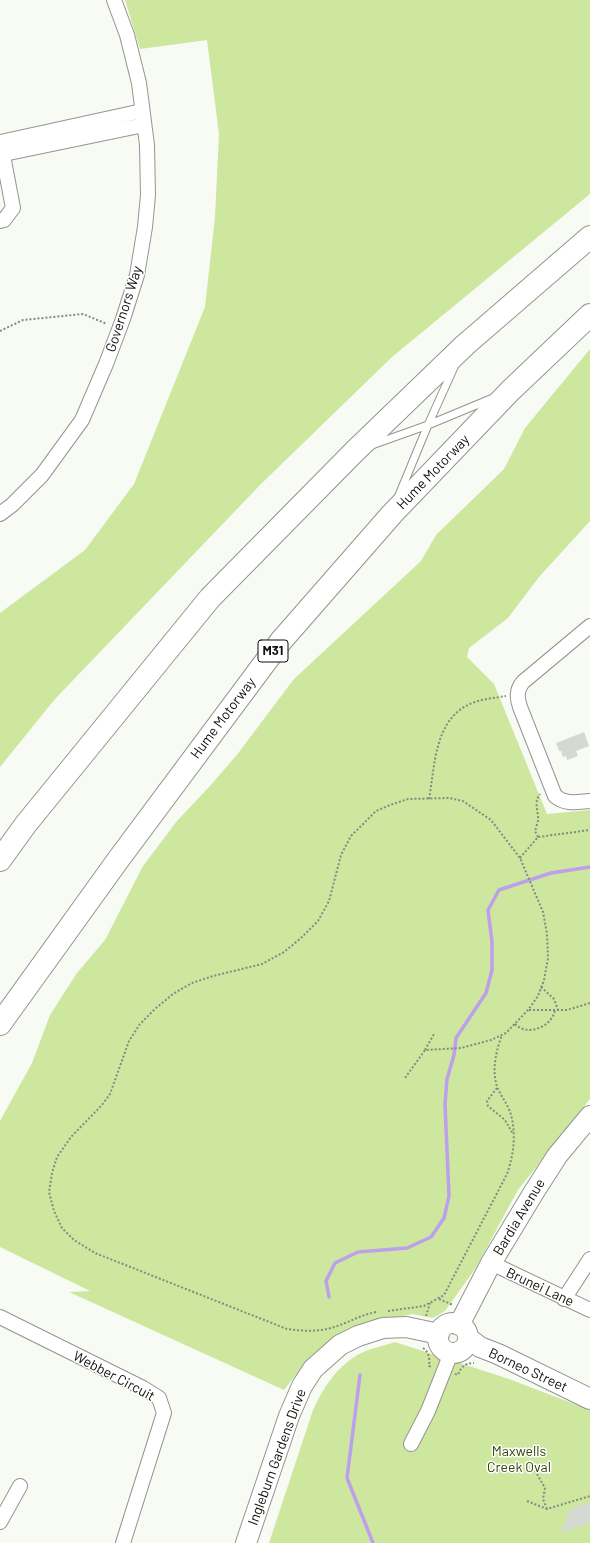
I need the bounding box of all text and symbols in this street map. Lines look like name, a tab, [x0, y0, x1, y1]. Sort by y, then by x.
street label: Governors Way	[102, 264, 146, 354]
street label: Hume Motorway	[393, 431, 473, 513]
road number: M31	[258, 640, 288, 662]
street label: Hume Motorway	[187, 674, 259, 762]
street label: Bardia Avenue	[490, 1176, 548, 1258]
street label: Brunei Lane	[504, 1264, 576, 1310]
street label: Borneo Street	[486, 1344, 570, 1396]
street label: Webber Circuit	[70, 1347, 158, 1405]
street label: Ingleburn Gardens Drive	[244, 1386, 310, 1528]
park label: Maxwells Creek Oval	[487, 1443, 551, 1476]

